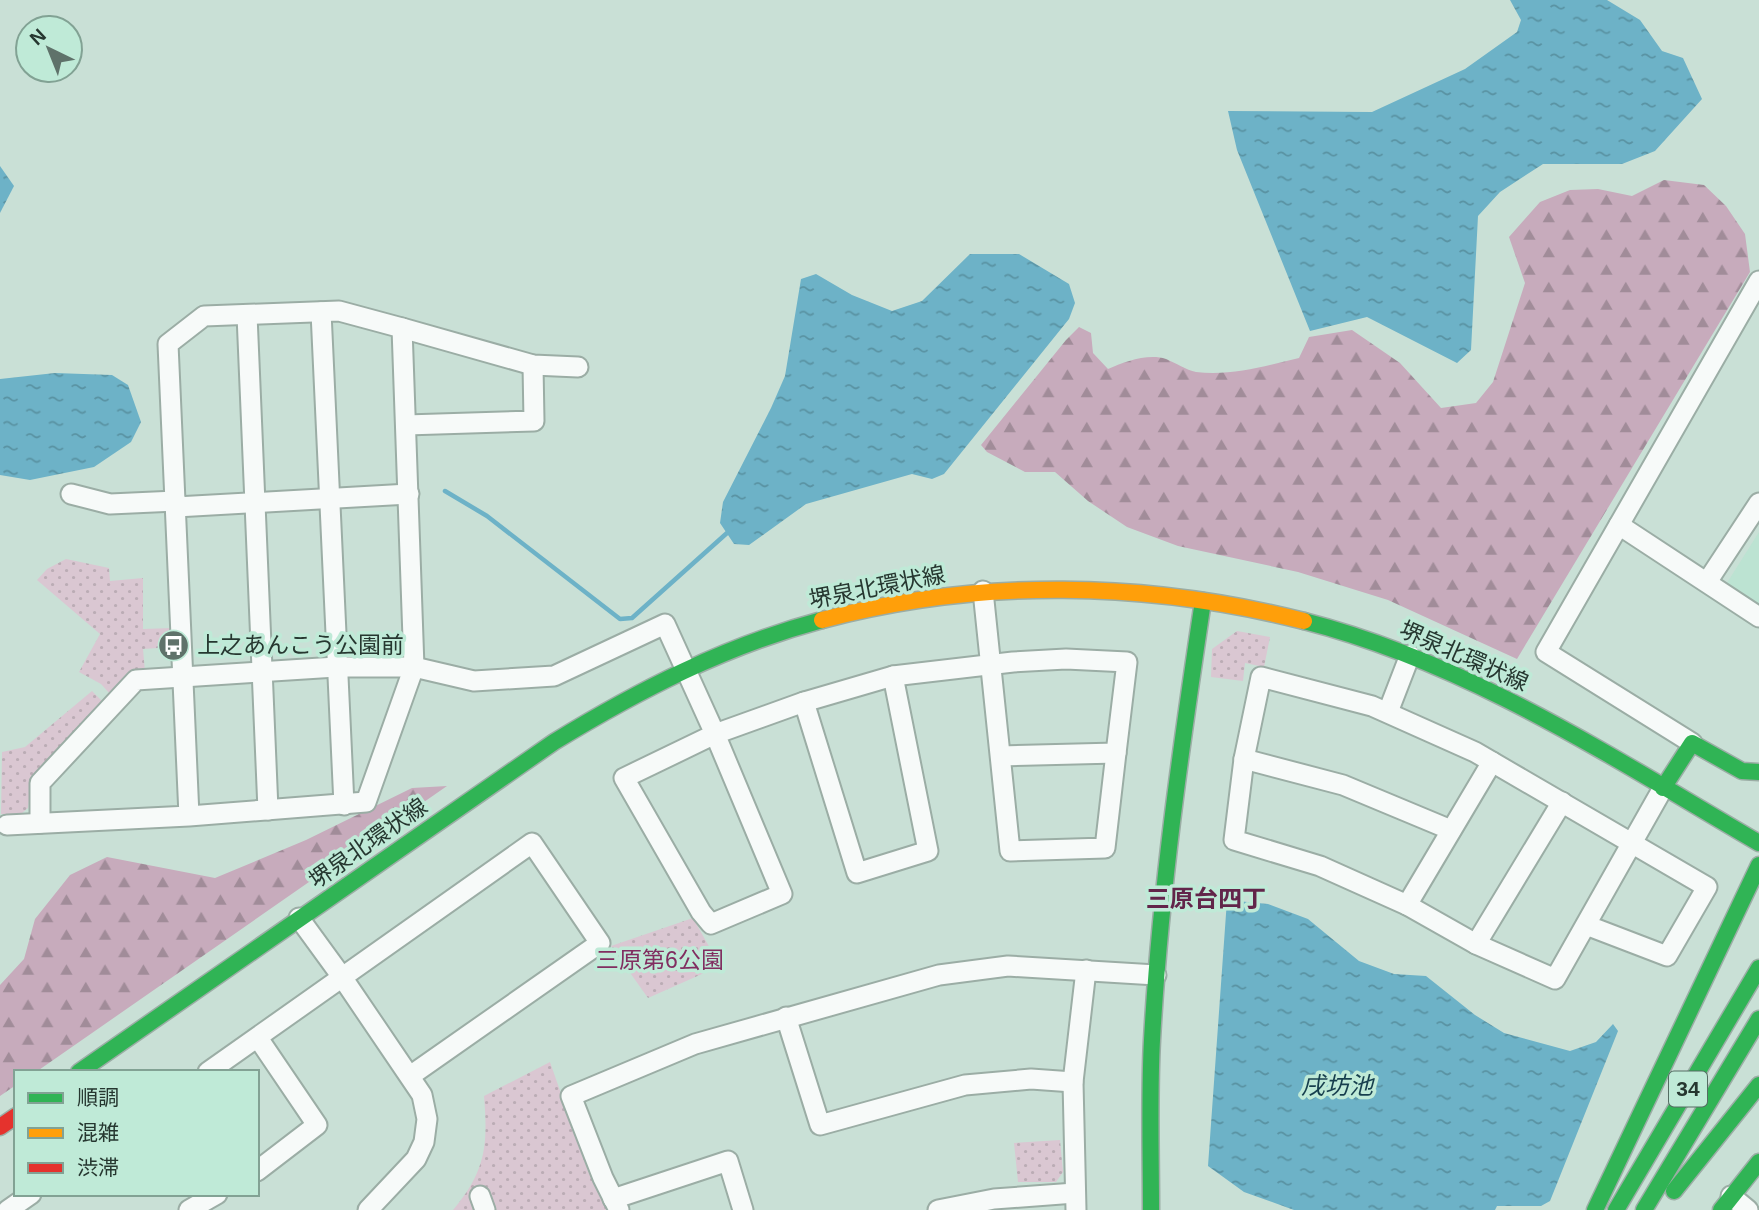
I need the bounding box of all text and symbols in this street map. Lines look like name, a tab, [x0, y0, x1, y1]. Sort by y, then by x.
north arrow	[14, 14, 84, 84]
text: N	[26, 25, 50, 49]
street label: 堺泉北環状線	[807, 561, 947, 613]
street label: 堺泉北環状線	[1396, 616, 1532, 696]
bus stop icon: 上之あんこう公園前	[157, 628, 191, 662]
place label: 上之あんこう公園前	[197, 632, 404, 658]
street label: 堺泉北環状線	[304, 793, 432, 893]
district label: 三原台四丁	[1146, 885, 1266, 912]
park label: 三原第6公園	[596, 947, 724, 973]
legend	[14, 1070, 259, 1196]
water label: 戌坊池	[1301, 1072, 1375, 1099]
road number: 34	[1669, 1072, 1707, 1106]
text: 順調	[77, 1086, 119, 1109]
text: 混雑	[77, 1121, 119, 1144]
text: 渋滞	[77, 1156, 119, 1179]

